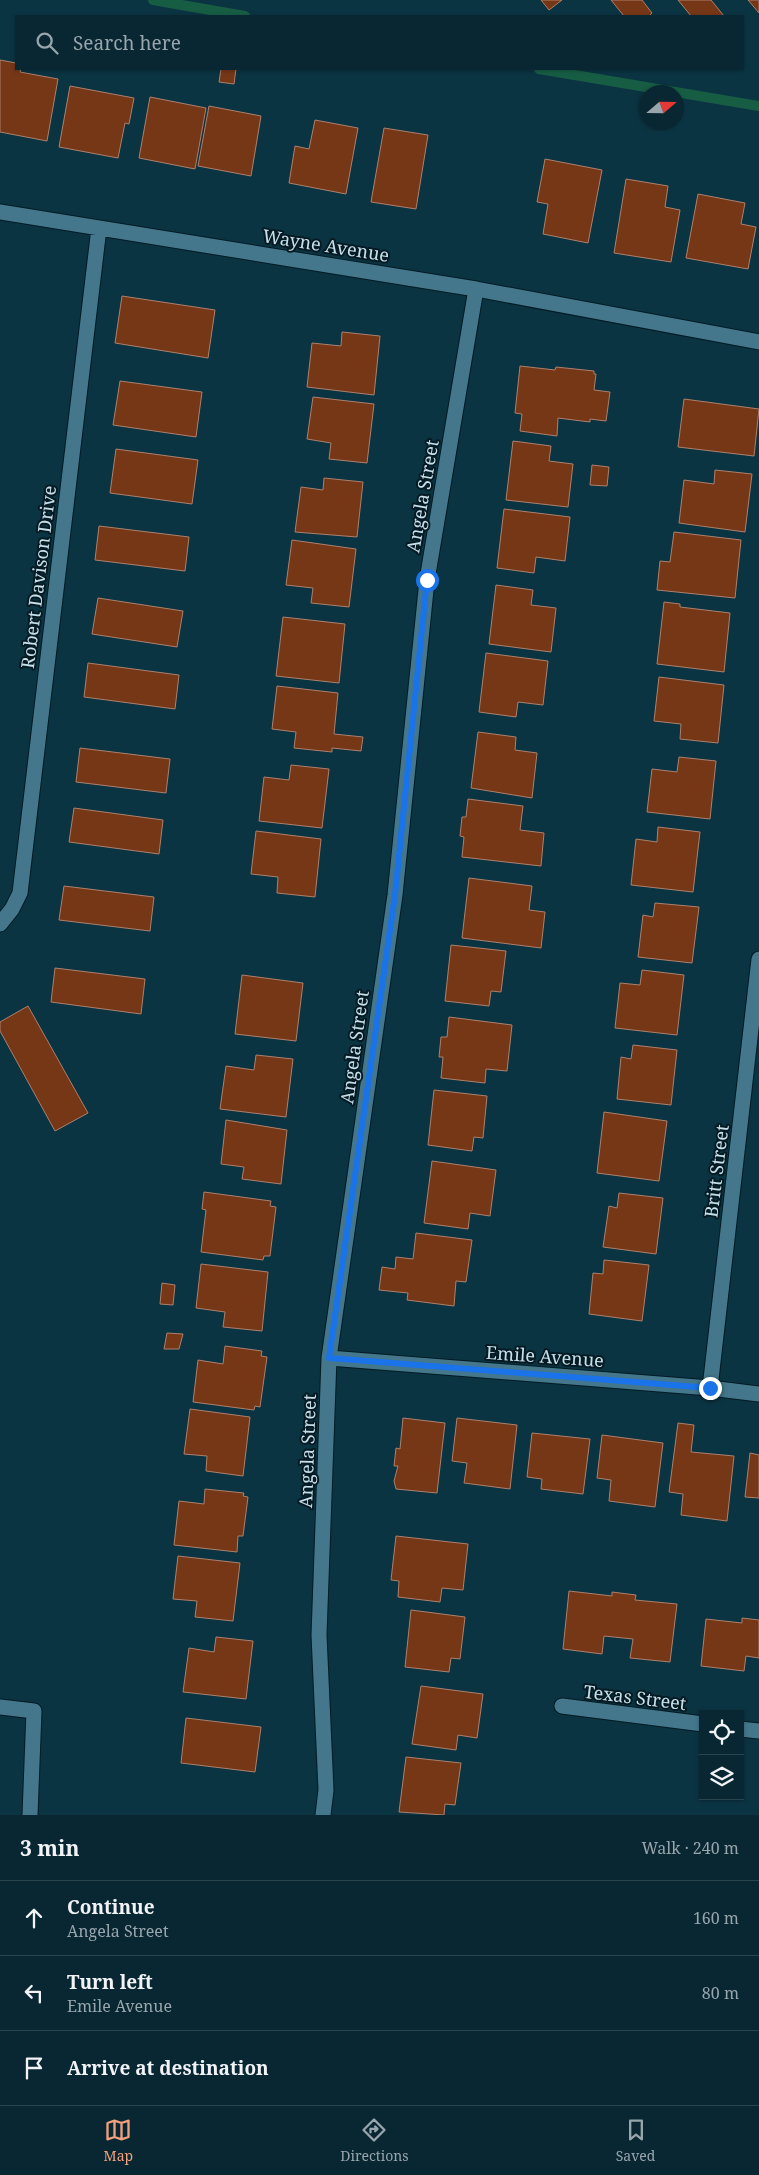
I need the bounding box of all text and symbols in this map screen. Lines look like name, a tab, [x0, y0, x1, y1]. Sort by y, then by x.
search box	[15, 15, 744, 70]
icon: search	[33, 29, 61, 57]
text: Search here	[73, 30, 181, 56]
north arrow	[639, 85, 684, 130]
street label: Wayne Avenue	[261, 223, 391, 267]
street label: Angela Street	[400, 438, 444, 554]
street label: Robert Davison Drive	[15, 484, 61, 670]
route start	[416, 569, 439, 592]
street label: Angela Street	[334, 989, 374, 1105]
street label: Britt Street	[698, 1123, 734, 1219]
street label: Emile Avenue	[485, 1340, 605, 1372]
route end	[699, 1377, 722, 1400]
street label: Angela Street	[293, 1394, 321, 1508]
street label: Texas Street	[582, 1679, 688, 1715]
map controls	[699, 1710, 744, 1800]
button: locate	[699, 1710, 744, 1755]
button: layers	[699, 1755, 744, 1800]
text: 3 min	[20, 1834, 79, 1862]
text: Walk · 240 m	[642, 1837, 739, 1859]
text: Continue	[67, 1894, 155, 1920]
icon: ahead	[20, 1904, 48, 1932]
text: 160 m	[693, 1907, 739, 1929]
text: Angela Street	[67, 1920, 169, 1942]
text: Turn left	[67, 1969, 153, 1995]
icon: left	[20, 1979, 48, 2007]
text: 80 m	[702, 1982, 739, 2004]
text: Emile Avenue	[67, 1995, 172, 2017]
icon: arrive	[20, 2054, 48, 2082]
text: Arrive at destination	[67, 2055, 269, 2081]
tab: Map	[104, 2116, 133, 2165]
tab: Directions	[340, 2116, 409, 2165]
tab: Saved	[616, 2116, 655, 2165]

